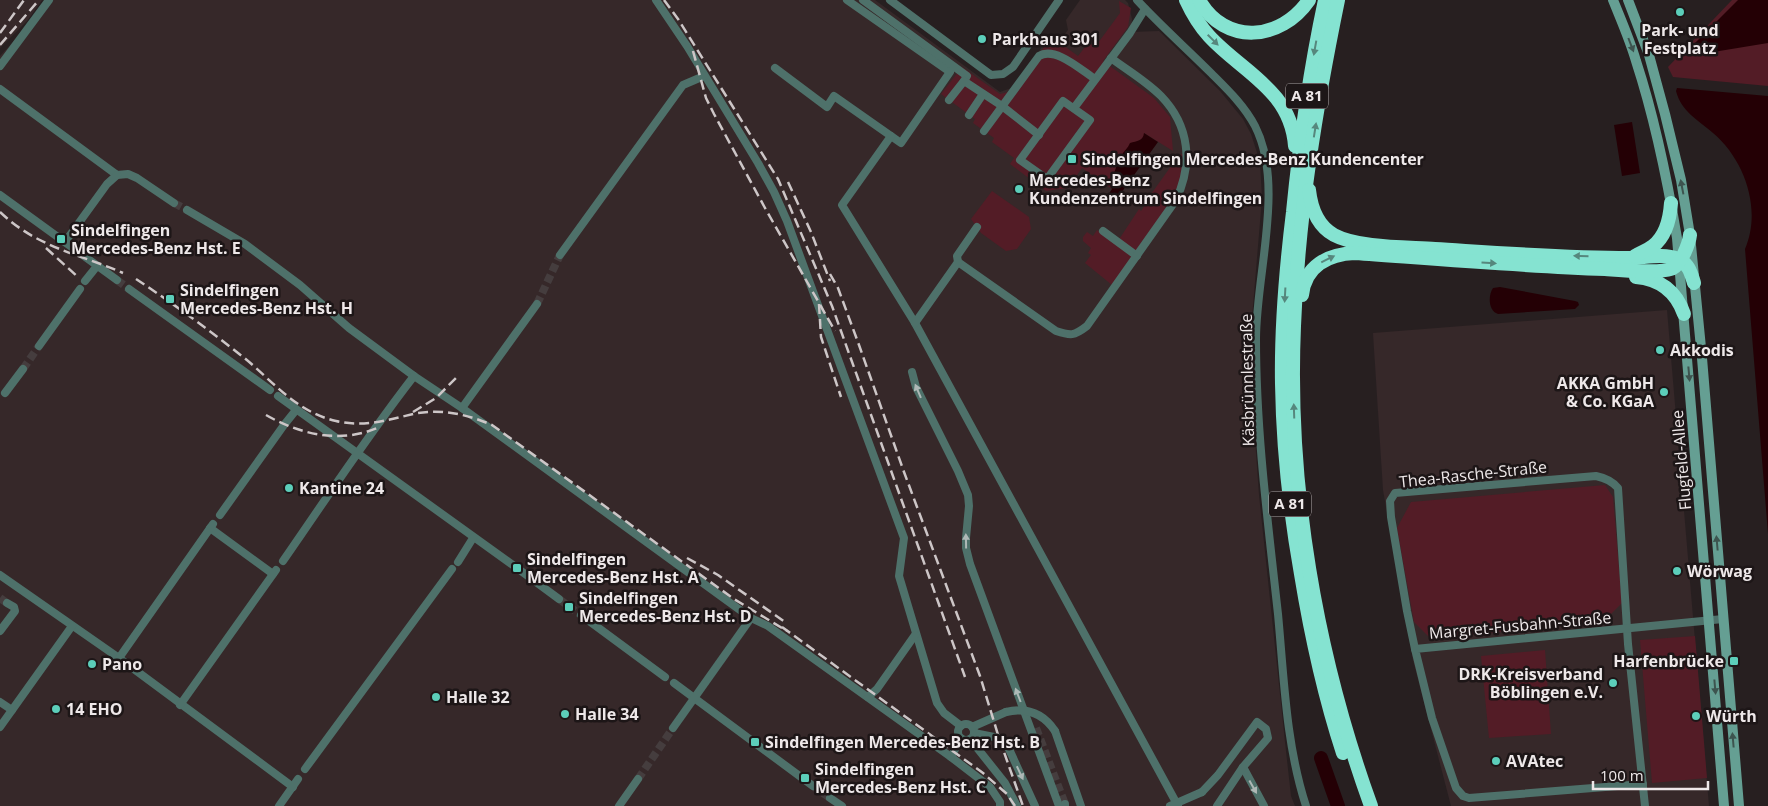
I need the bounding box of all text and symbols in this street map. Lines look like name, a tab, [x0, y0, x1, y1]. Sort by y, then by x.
marker: Park- und Festplatz	[1674, 6, 1686, 18]
place label: Park- und Festplatz	[1641, 19, 1719, 59]
place label: Parkhaus 301	[992, 28, 1099, 50]
marker: Parkhaus 301	[976, 33, 988, 45]
one-way arrow	[1207, 34, 1219, 46]
one-way arrow	[1627, 38, 1635, 53]
one-way arrow	[1311, 40, 1319, 56]
road number: A 81	[1286, 84, 1328, 108]
one-way arrow	[1311, 121, 1319, 137]
place label: Sindelfingen Mercedes-Benz Kundencenter	[1082, 148, 1424, 170]
marker: Sindelfingen Mercedes-Benz Kundencenter	[1066, 153, 1078, 165]
place label: Mercedes-Benz Kundenzentrum Sindelfingen	[1029, 169, 1262, 209]
one-way arrow	[1678, 179, 1686, 195]
marker: Mercedes-Benz Kundenzentrum Sindelfingen	[1013, 183, 1025, 195]
place label: Sindelfingen Mercedes-Benz Hst. E	[71, 219, 241, 259]
marker: Sindelfingen Mercedes-Benz Hst. E	[55, 233, 67, 245]
one-way arrow	[1572, 252, 1588, 260]
one-way arrow	[1321, 254, 1336, 263]
one-way arrow	[1482, 260, 1498, 268]
place label: Sindelfingen Mercedes-Benz Hst. H	[180, 279, 353, 319]
one-way arrow	[1280, 287, 1288, 303]
marker: Sindelfingen Mercedes-Benz Hst. H	[164, 293, 176, 305]
street label: Käsbrünnlestraße	[1235, 313, 1259, 447]
place label: Akkodis	[1670, 339, 1734, 361]
marker: Akkodis	[1654, 344, 1666, 356]
one-way arrow	[1685, 366, 1693, 382]
place label: AKKA GmbH & Co. KGaA	[1557, 372, 1655, 412]
one-way arrow	[914, 384, 922, 398]
marker: AKKA GmbH & Co. KGaA	[1658, 386, 1670, 398]
one-way arrow	[1290, 403, 1298, 419]
street label: Flugfeld-Allee	[1666, 409, 1696, 511]
street label: Thea-Rasche-Straße	[1398, 455, 1548, 493]
place label: Kantine 24	[299, 477, 384, 499]
marker: Kantine 24	[283, 482, 295, 494]
road number: A 81	[1269, 492, 1311, 516]
one-way arrow	[962, 533, 970, 549]
one-way arrow	[1713, 535, 1721, 551]
place label: Sindelfingen Mercedes-Benz Hst. A	[527, 548, 700, 588]
place label: Wörwag	[1687, 560, 1752, 582]
marker: Sindelfingen Mercedes-Benz Hst. A	[511, 562, 523, 574]
marker: Wörwag	[1671, 565, 1683, 577]
place label: Sindelfingen Mercedes-Benz Hst. D	[579, 587, 752, 627]
marker: Sindelfingen Mercedes-Benz Hst. D	[563, 601, 575, 613]
street label: Margret-Fusbahn-Straße	[1428, 606, 1612, 644]
place label: Harfenbrücke	[1613, 650, 1724, 672]
place label: Pano	[102, 653, 142, 675]
marker: Harfenbrücke	[1728, 655, 1740, 667]
marker: Pano	[86, 658, 98, 670]
place label: DRK-Kreisverband Böblingen e.V.	[1458, 663, 1603, 703]
marker: DRK-Kreisverband Böblingen e.V.	[1607, 677, 1619, 689]
one-way arrow	[1711, 679, 1719, 695]
place label: Halle 32	[446, 686, 510, 708]
one-way arrow	[1014, 687, 1021, 702]
marker: Halle 32	[430, 691, 442, 703]
place label: 14 EHO	[66, 698, 122, 720]
marker: 14 EHO	[50, 703, 62, 715]
place label: Halle 34	[575, 703, 639, 725]
place label: Würth	[1706, 705, 1757, 727]
marker: Halle 34	[559, 708, 571, 720]
marker: Würth	[1690, 710, 1702, 722]
place label: Sindelfingen Mercedes-Benz Hst. B	[765, 731, 1040, 753]
one-way arrow	[1729, 732, 1737, 748]
marker: Sindelfingen Mercedes-Benz Hst. B	[749, 736, 761, 748]
place label: AVAtec	[1506, 750, 1563, 772]
marker: AVAtec	[1490, 755, 1502, 767]
place label: Sindelfingen Mercedes-Benz Hst. C	[815, 758, 986, 798]
scale bar	[1593, 758, 1708, 790]
text: 100 m	[1600, 765, 1644, 785]
one-way arrow	[1016, 766, 1024, 780]
marker: Sindelfingen Mercedes-Benz Hst. C	[799, 772, 811, 784]
one-way arrow	[1249, 780, 1258, 793]

